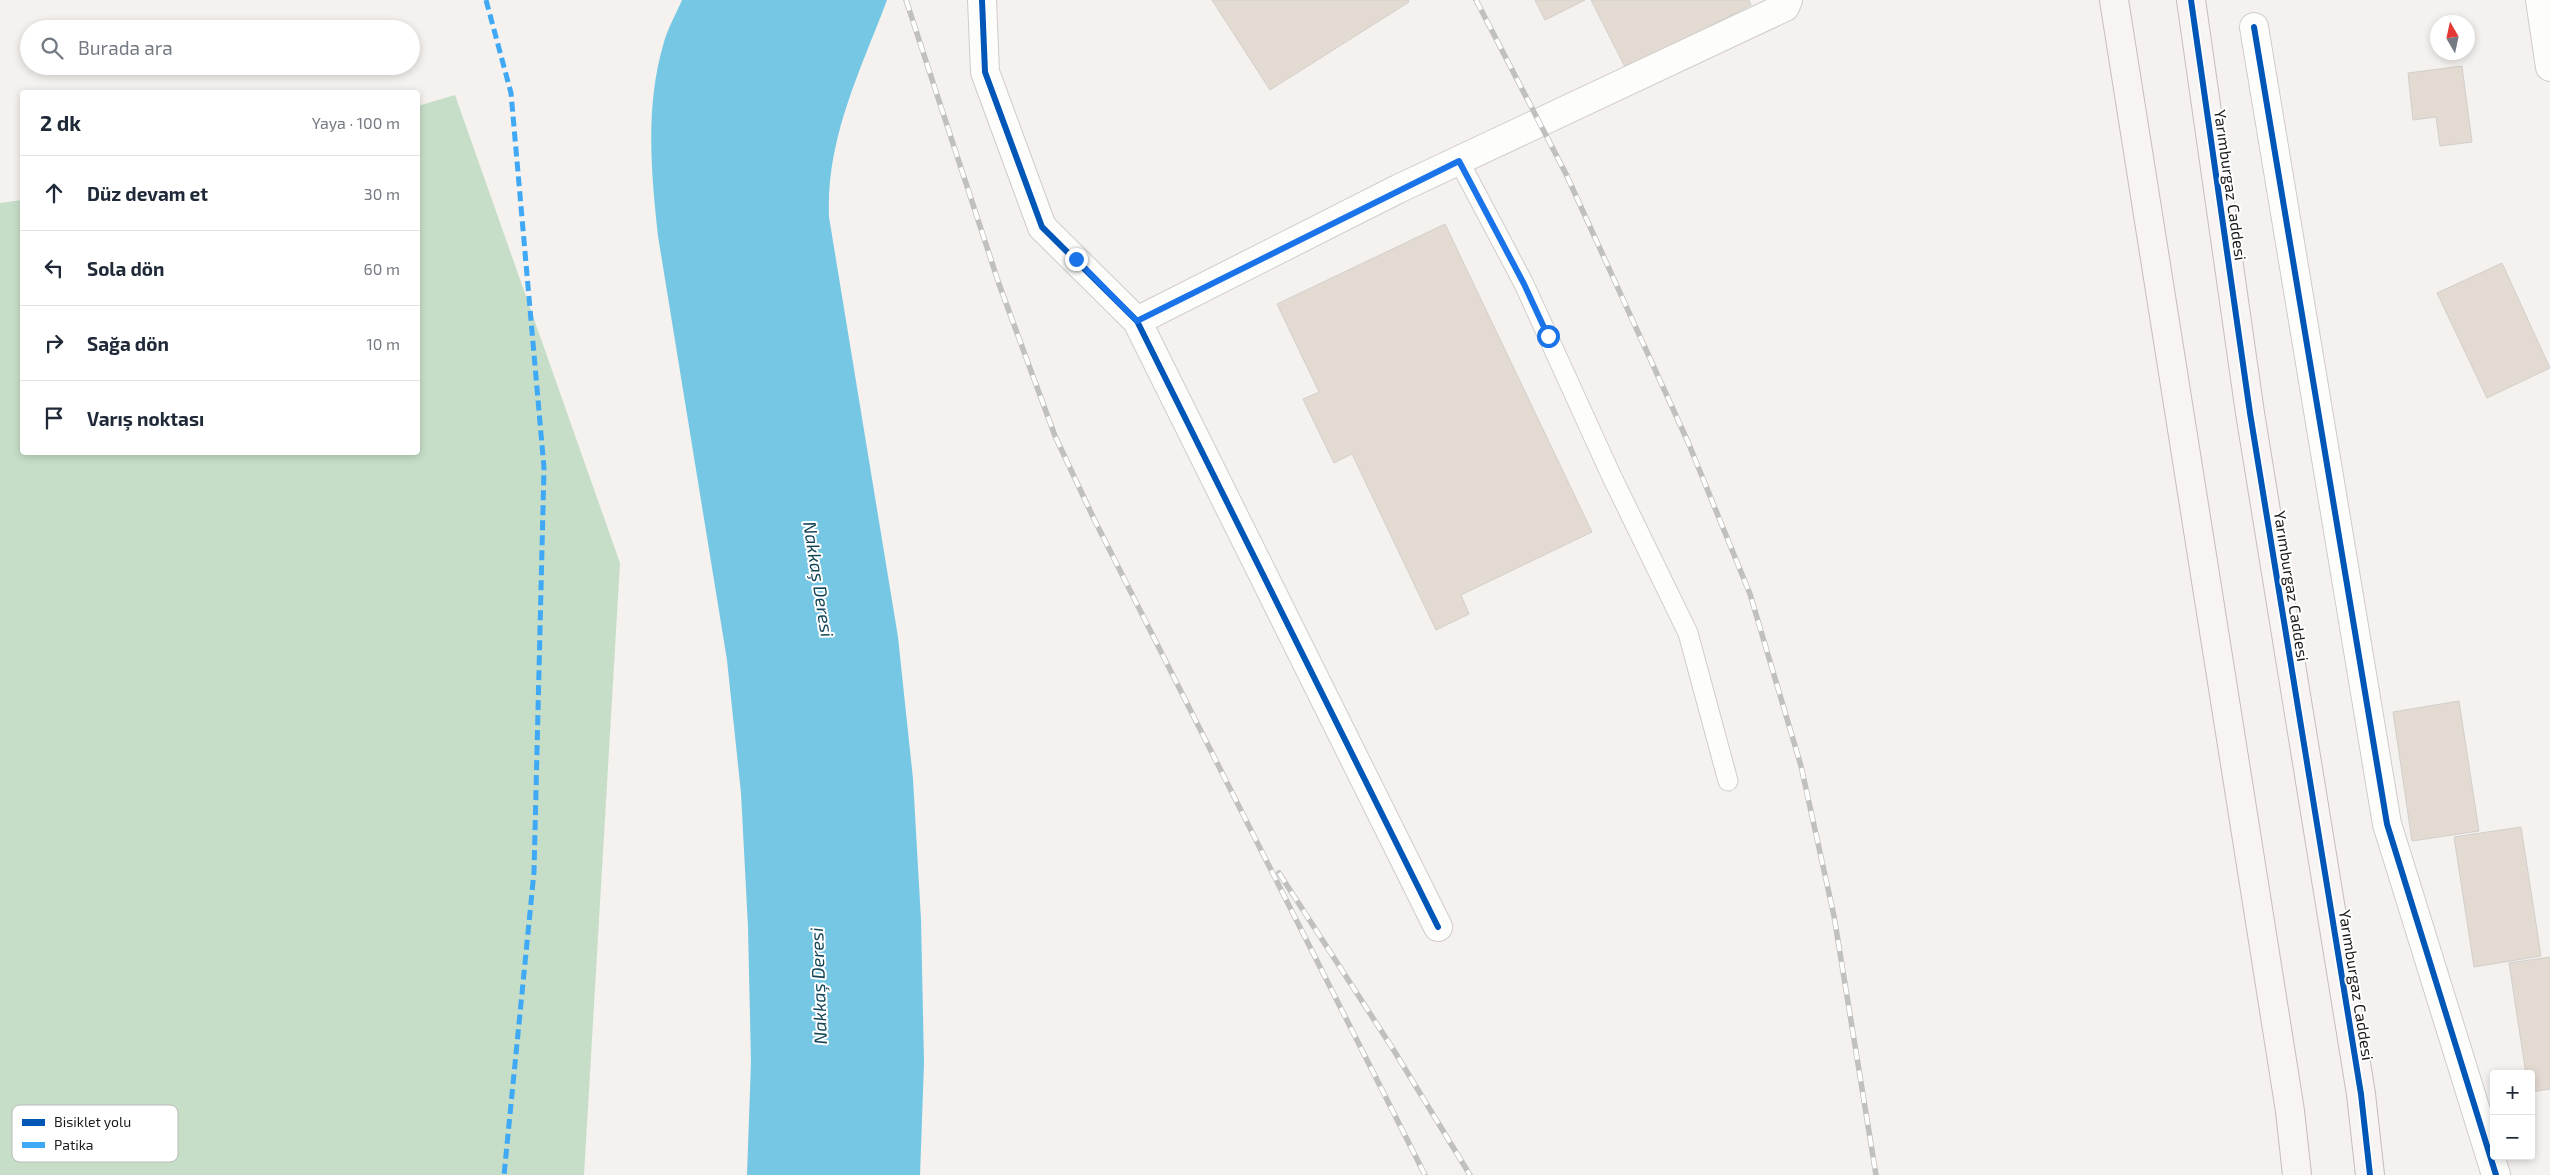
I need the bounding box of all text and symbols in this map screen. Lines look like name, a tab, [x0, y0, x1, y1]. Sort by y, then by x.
north arrow	[2430, 15, 2475, 60]
search box	[20, 20, 420, 75]
icon: search	[38, 34, 66, 62]
text: Burada ara	[78, 36, 173, 59]
street label: Yarımburgaz Caddesi	[2211, 108, 2251, 262]
text: 2 dk	[40, 110, 81, 135]
text: Yaya · 100 m	[312, 113, 400, 132]
icon: ahead	[40, 179, 68, 207]
text: Düz devam et	[87, 182, 208, 205]
text: 30 m	[364, 184, 400, 203]
route end	[1065, 248, 1088, 271]
icon: left	[40, 254, 68, 282]
text: Sola dön	[87, 257, 164, 280]
text: 60 m	[364, 259, 400, 278]
route start	[1537, 325, 1560, 348]
icon: right	[40, 329, 68, 357]
text: Sağa dön	[87, 332, 169, 355]
text: 10 m	[366, 334, 400, 353]
icon: arrive	[40, 404, 68, 432]
text: Varış noktası	[87, 407, 204, 430]
street label: Yarımburgaz Caddesi	[2271, 509, 2313, 663]
water label: Nakkaş Deresi	[798, 520, 839, 639]
street label: Yarımburgaz Caddesi	[2336, 908, 2378, 1062]
water label: Nakkaş Deresi	[805, 927, 832, 1045]
map controls	[2490, 1070, 2535, 1160]
button: +	[2490, 1070, 2535, 1115]
legend	[12, 1105, 178, 1162]
text: Bisiklet yolu	[54, 1113, 131, 1130]
button: −	[2490, 1115, 2535, 1160]
text: Patika	[54, 1136, 94, 1153]

